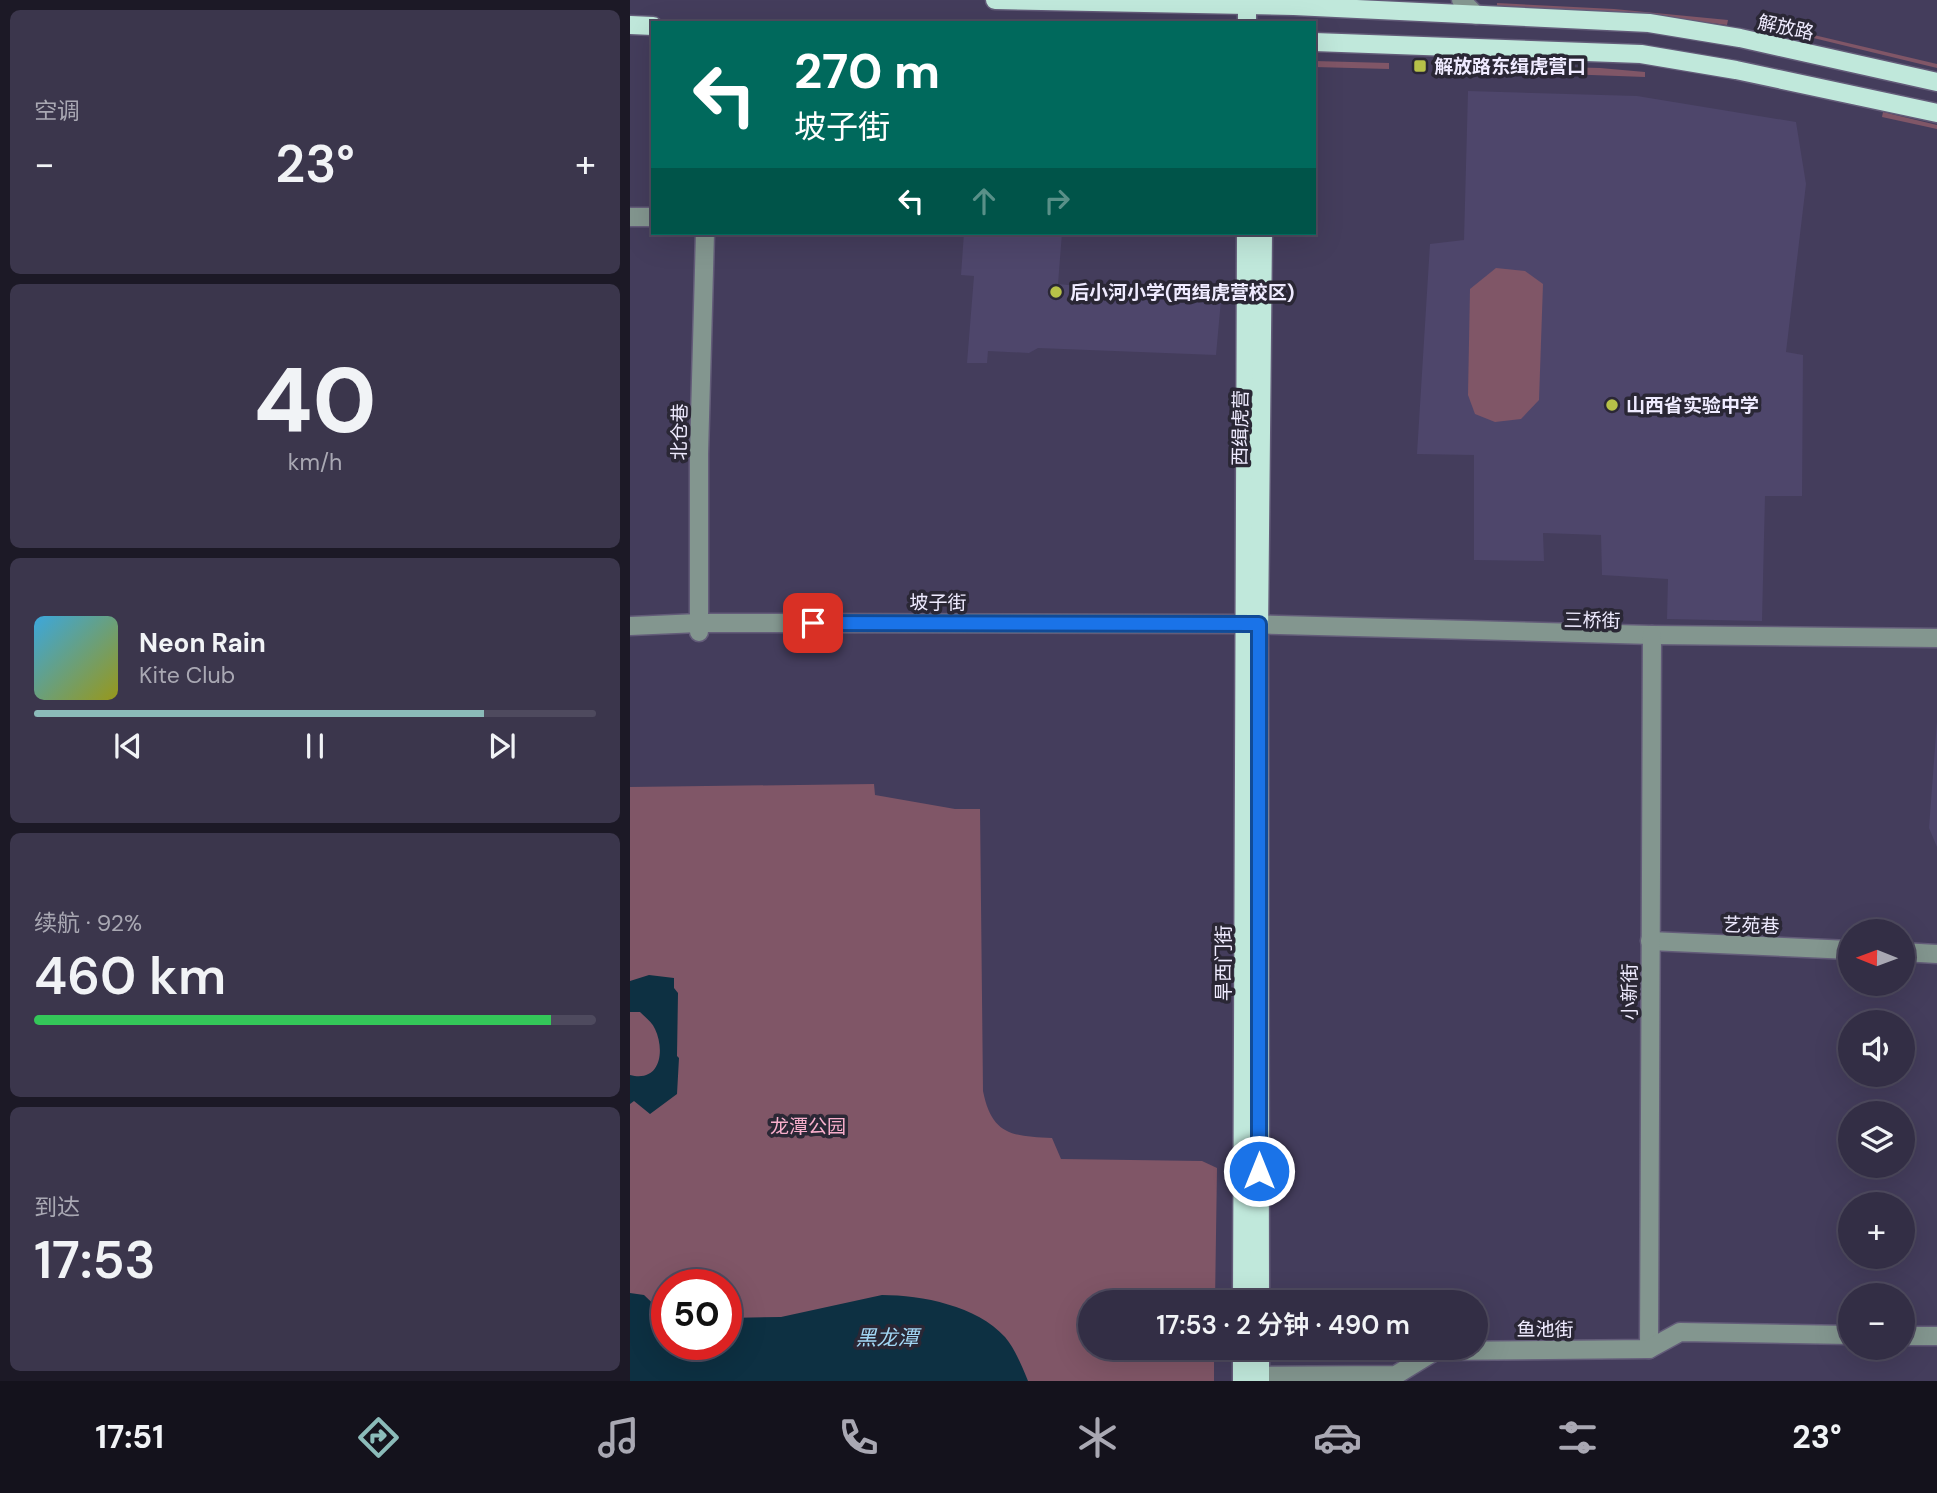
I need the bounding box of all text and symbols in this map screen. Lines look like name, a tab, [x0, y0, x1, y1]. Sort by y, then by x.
street label: 解放路	[1755, 9, 1816, 46]
text: 270 m	[794, 39, 940, 103]
icon: left	[679, 49, 770, 140]
place label: 解放路东缉虎营口	[1434, 54, 1586, 79]
marker: 解放路东缉虎营口	[1412, 58, 1428, 74]
text: 空调	[34, 96, 80, 126]
text: 坡子街	[794, 106, 890, 148]
text: 23°	[275, 130, 355, 198]
text: −	[34, 139, 55, 189]
text: +	[575, 139, 596, 189]
icon: left	[892, 182, 930, 220]
icon: ahead	[965, 182, 1003, 220]
icon: right	[1038, 182, 1076, 220]
place label: 后小河小学(西缉虎营校区)	[1070, 280, 1294, 305]
marker: 后小河小学(西缉虎营校区)	[1048, 284, 1064, 300]
text: 40	[253, 342, 377, 460]
street label: 西缉虎营	[1227, 390, 1254, 466]
place label: 山西省实验中学	[1626, 393, 1759, 418]
marker: 山西省实验中学	[1604, 397, 1620, 413]
street label: 北仓巷	[667, 403, 692, 461]
text: km/h	[288, 447, 342, 477]
street label: 坡子街	[909, 590, 967, 615]
pin	[783, 593, 843, 653]
icon: arrive	[794, 604, 832, 642]
street label: 三桥街	[1563, 608, 1621, 633]
text: Neon Rain	[139, 626, 266, 660]
text: Kite Club	[139, 660, 235, 690]
icon: previous	[109, 727, 147, 765]
icon: pause	[296, 727, 334, 765]
icon: next	[483, 727, 521, 765]
text: 续航 · 92%	[34, 908, 142, 938]
street label: 艺苑巷	[1722, 912, 1780, 939]
north arrow	[1838, 919, 1914, 996]
map controls	[1838, 919, 1915, 1360]
street label: 旱西门街	[1211, 925, 1236, 1001]
text: 460 km	[34, 942, 226, 1010]
street label: 小新街	[1617, 963, 1642, 1021]
button: sound	[1838, 1010, 1915, 1087]
button: layers	[1838, 1101, 1915, 1178]
park label: 龙潭公园	[770, 1114, 846, 1139]
position arrow	[1222, 1134, 1296, 1208]
text: 到达	[34, 1192, 80, 1222]
button: +	[1838, 1192, 1915, 1269]
text: 17:53	[34, 1226, 156, 1294]
speed limit sign: 50	[651, 1269, 742, 1360]
button: −	[1838, 1283, 1915, 1360]
text: 17:53 · 2 分钟 · 490 m	[1156, 1308, 1410, 1342]
street label: 鱼池街	[1516, 1317, 1574, 1342]
water label: 黑龙潭	[856, 1324, 922, 1352]
icon: directions	[354, 1413, 403, 1462]
icon: music	[594, 1413, 643, 1462]
icon: phone	[834, 1413, 883, 1462]
icon: climate	[1073, 1413, 1122, 1462]
icon: car	[1313, 1413, 1362, 1462]
icon: filters	[1553, 1413, 1602, 1462]
text: 17:51	[95, 1416, 164, 1458]
text: 23°	[1792, 1416, 1842, 1458]

